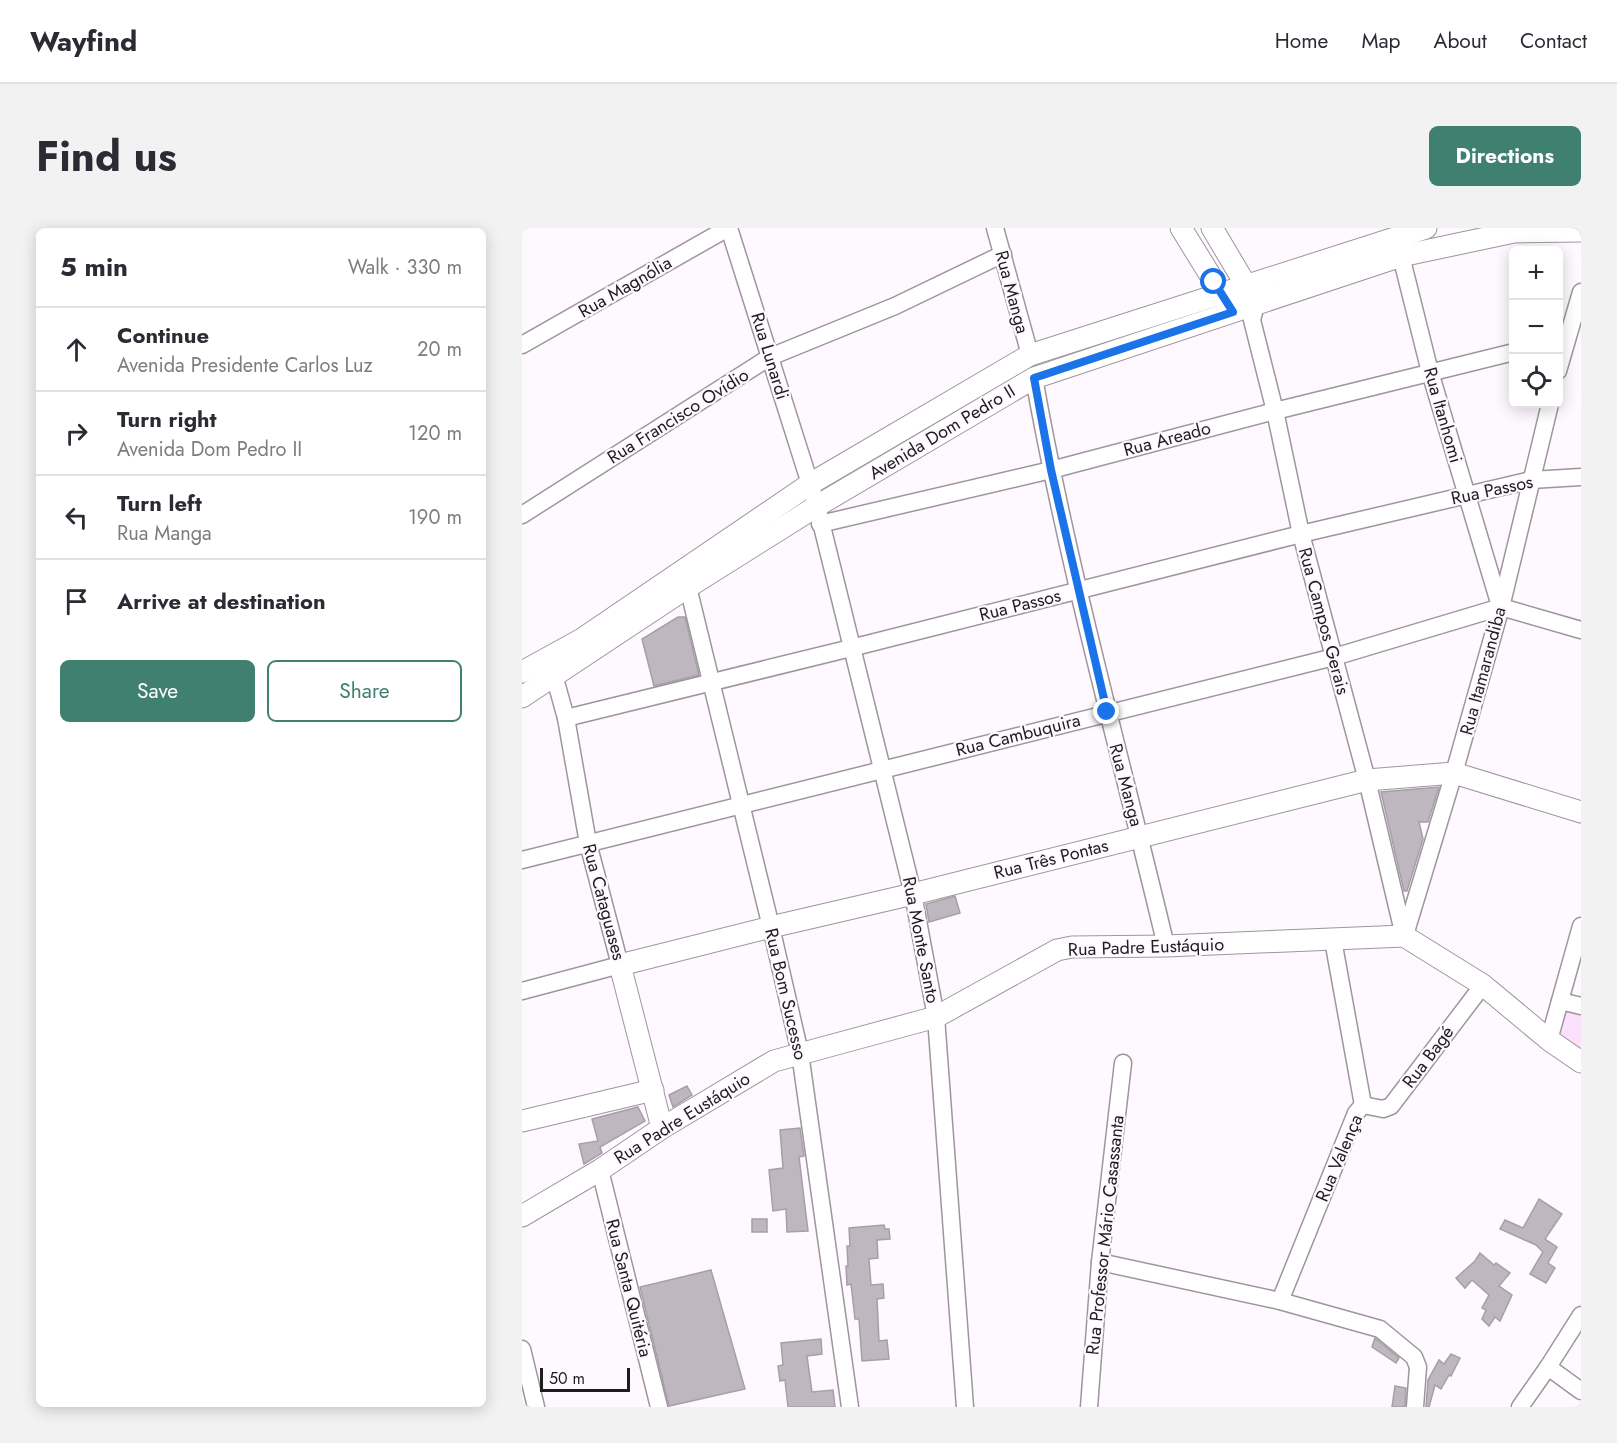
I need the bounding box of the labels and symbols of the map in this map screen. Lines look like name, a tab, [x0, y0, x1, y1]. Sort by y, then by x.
street label: Rua Manga	[988, 247, 1036, 337]
street label: Rua Magnólia	[574, 250, 676, 324]
route start	[1200, 268, 1226, 294]
street label: Rua Lunardi	[744, 309, 796, 403]
street label: Rua Francisco Ovídio	[602, 362, 754, 470]
street label: Rua Itanhomi	[1417, 364, 1469, 466]
street label: Avenida Dom Pedro II	[864, 378, 1020, 486]
street label: Rua Areado	[1120, 415, 1214, 463]
street label: Rua Passos	[1449, 469, 1535, 511]
street label: Rua Campos Gerais	[1292, 545, 1356, 697]
street label: Rua Passos	[977, 582, 1063, 628]
street label: Rua Itamarandiba	[1453, 604, 1513, 738]
route end	[1093, 698, 1119, 724]
street label: Rua Cambuquira	[953, 707, 1083, 763]
street label: Rua Manga	[1102, 740, 1150, 830]
street label: Rua Três Pontas	[991, 832, 1111, 886]
street label: Rua Cataguases	[576, 841, 632, 963]
street label: Rua Monte Santo	[896, 874, 946, 1006]
street label: Rua Bom Sucesso	[758, 926, 814, 1063]
street label: Rua Padre Eustáquio	[1067, 931, 1225, 963]
street label: Rua Bagé	[1396, 1020, 1460, 1094]
street label: Rua Padre Eustáquio	[609, 1065, 755, 1170]
street label: Rua Valença	[1309, 1110, 1369, 1206]
street label: Rua Professor Mário Casassanta	[1079, 1114, 1131, 1356]
street label: Rua Santa Quitéria	[599, 1216, 659, 1360]
scale bar	[540, 1365, 630, 1392]

